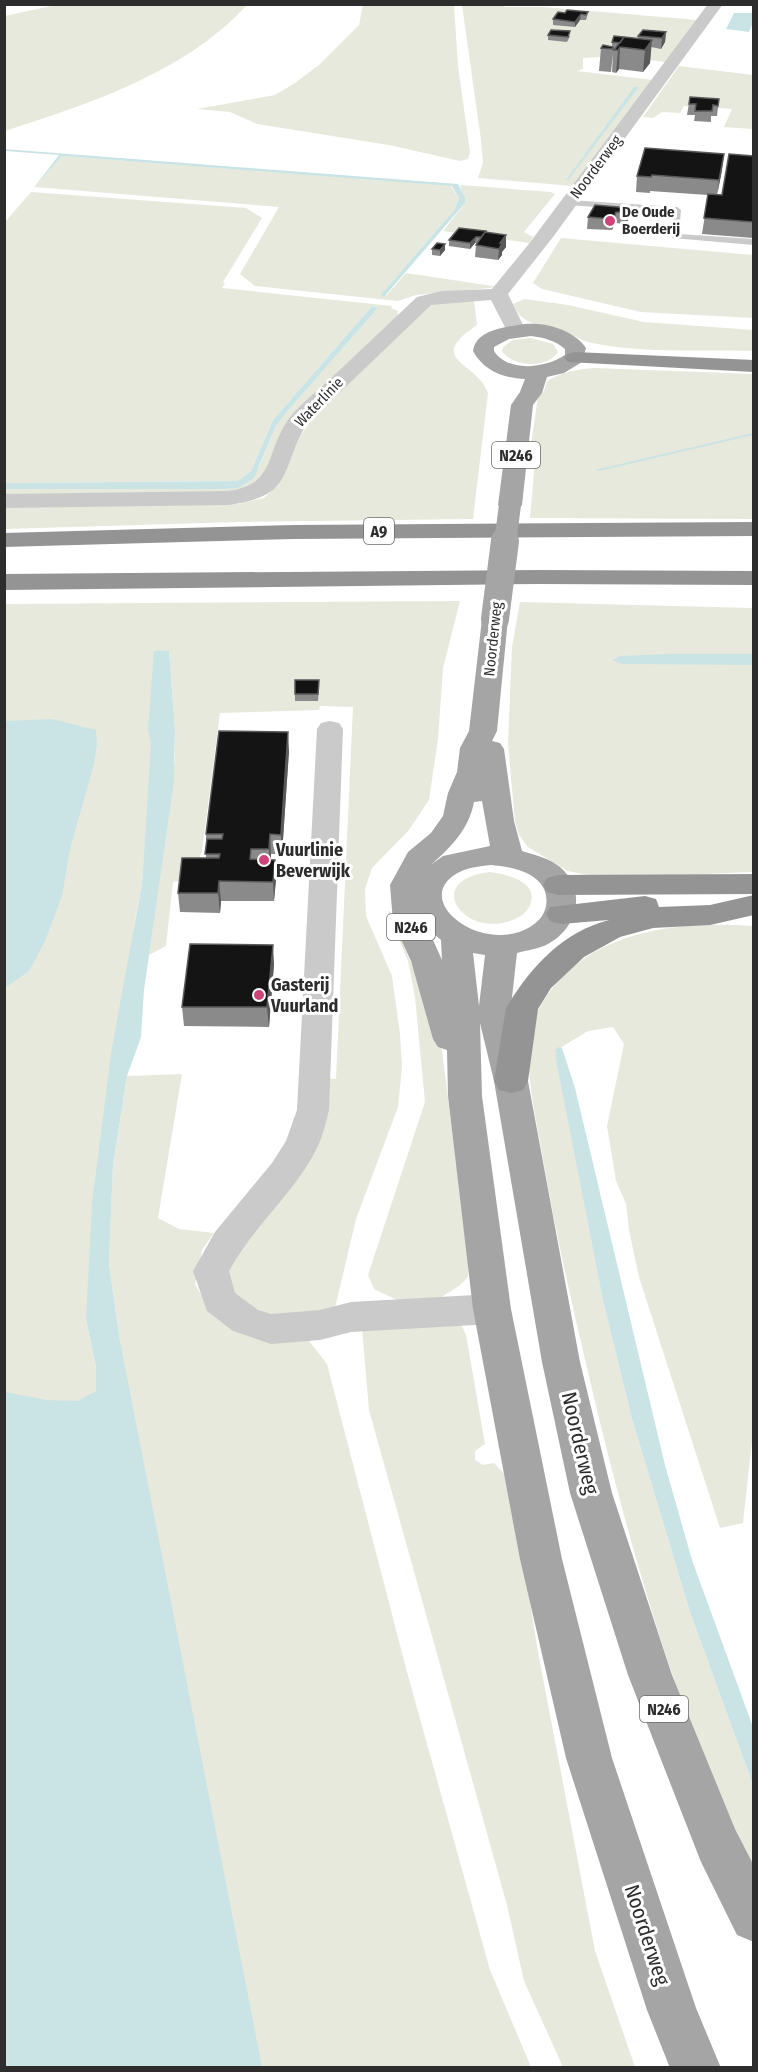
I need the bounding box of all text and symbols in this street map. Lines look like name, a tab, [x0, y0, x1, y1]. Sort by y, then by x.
street label: Noorderweg	[566, 132, 626, 202]
place label: De Oude Boerderij	[622, 203, 680, 238]
marker: De Oude Boerderij	[603, 214, 617, 228]
street label: Waterlinie	[291, 373, 347, 431]
road number: N246	[492, 442, 540, 468]
road number: A9	[364, 518, 394, 544]
street label: Noorderweg	[480, 601, 506, 677]
place label: Vuurlinie Beverwijk	[275, 839, 351, 882]
marker: Vuurlinie Beverwijk	[257, 853, 271, 867]
road number: N246	[387, 914, 435, 940]
place label: Gasterij Vuurland	[270, 974, 338, 1017]
marker: Gasterij Vuurland	[252, 988, 266, 1002]
street label: Noorderweg	[556, 1389, 604, 1497]
road number: N246	[640, 1696, 688, 1722]
street label: Noorderweg	[618, 1881, 676, 1989]

